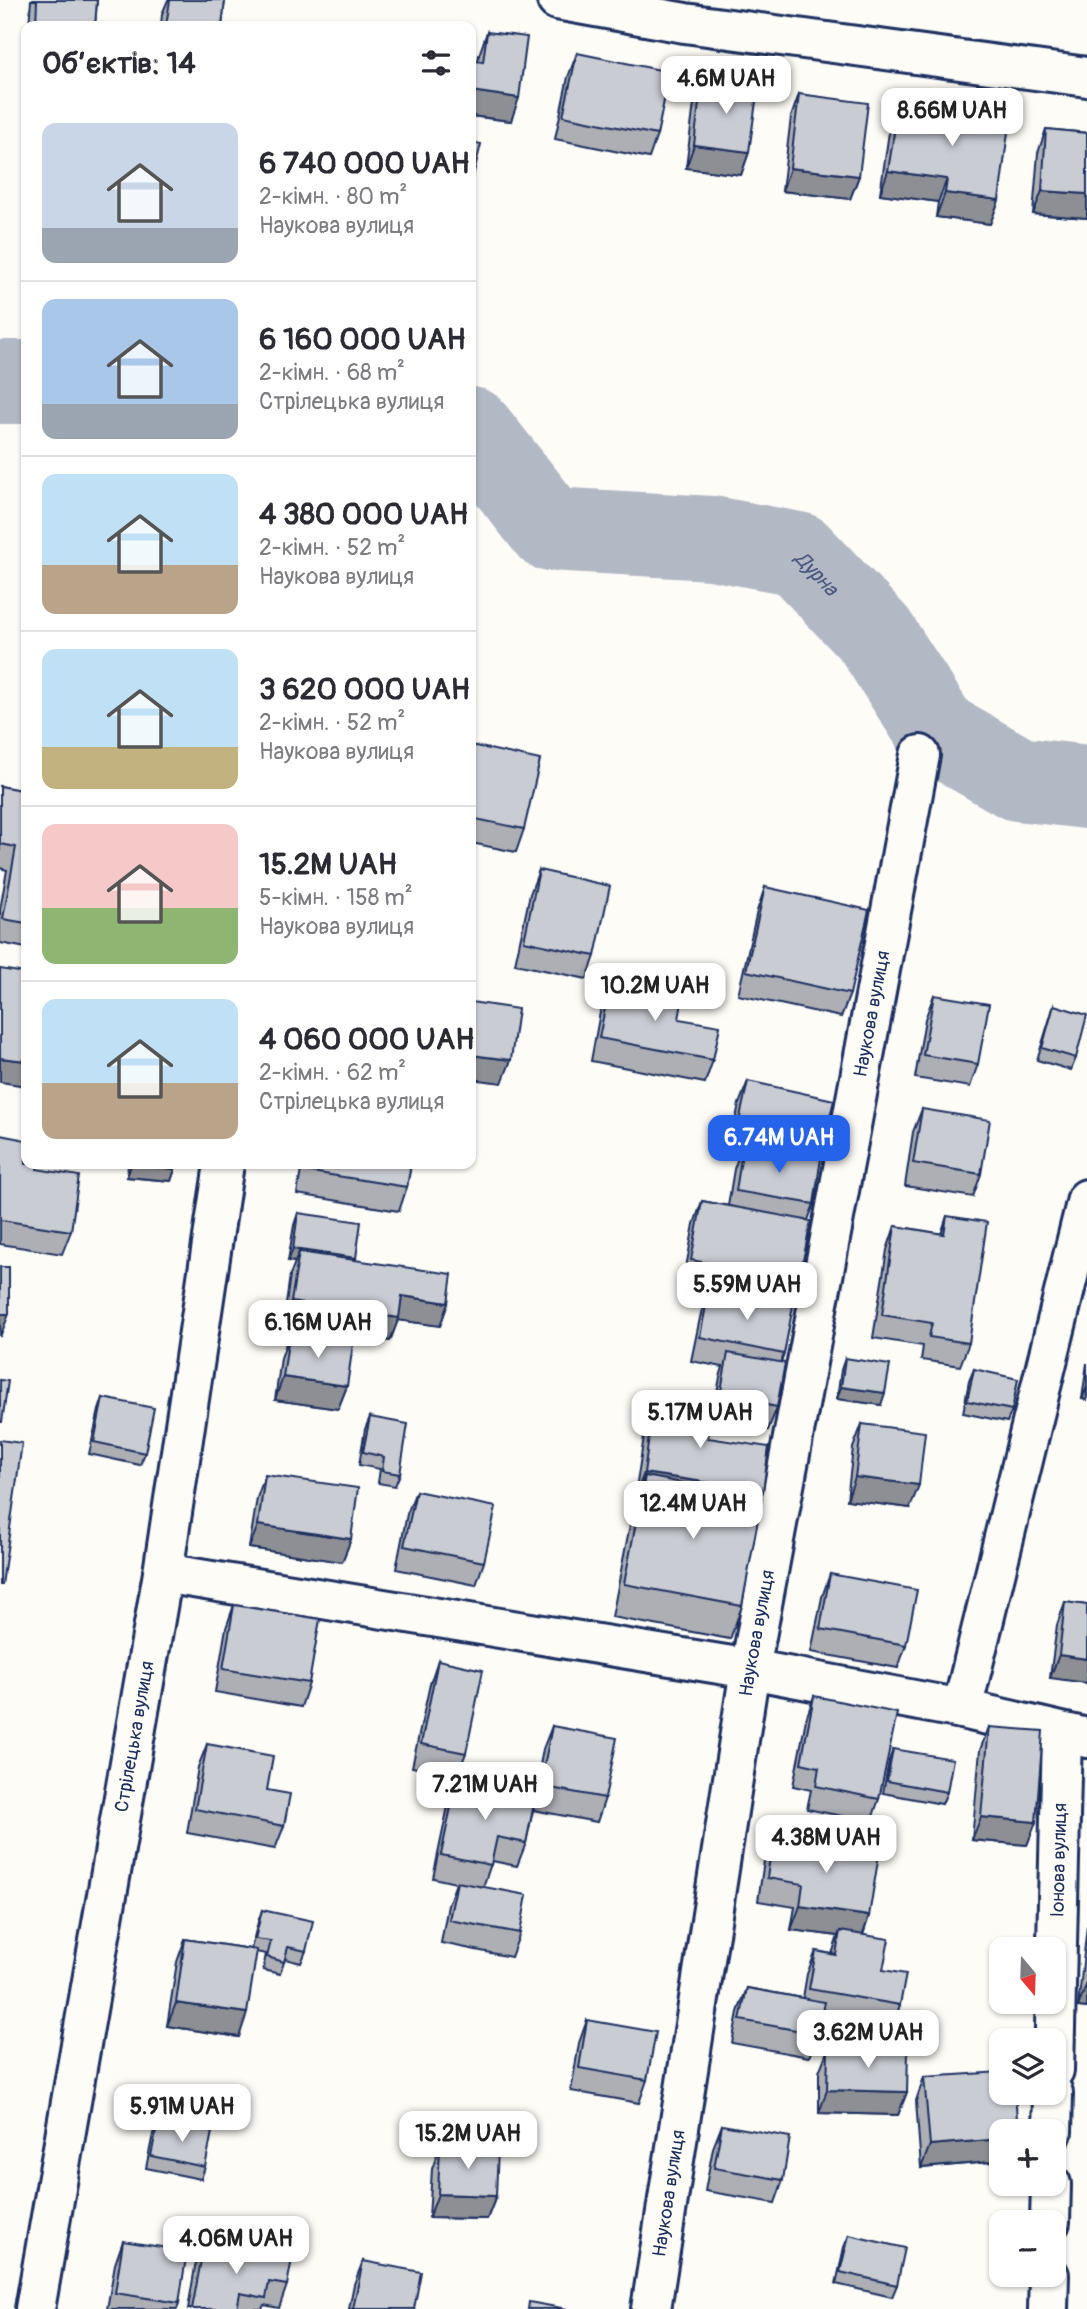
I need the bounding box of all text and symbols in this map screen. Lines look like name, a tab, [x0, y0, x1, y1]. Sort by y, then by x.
icon: filters	[417, 44, 455, 82]
text: Об’єктів: 14	[42, 45, 196, 82]
pin: 4.6M UAH	[654, 57, 798, 116]
text: 4.6M UAH	[677, 64, 775, 93]
pin: 8.66M UAH	[872, 88, 1032, 148]
text: 8.66M UAH	[897, 96, 1007, 125]
text: 6 740 000 UAH	[259, 145, 470, 182]
icon: home	[98, 151, 182, 235]
text: 2-кімн. · 80 m²	[259, 182, 407, 211]
text: Наукова вулиця	[259, 211, 414, 240]
text: 6 160 000 UAH	[259, 321, 465, 358]
icon: home	[98, 327, 182, 411]
text: 2-кімн. · 68 m²	[259, 358, 405, 387]
text: Стрілецька вулиця	[259, 387, 444, 416]
text: 4 380 000 UAH	[259, 496, 468, 533]
icon: home	[98, 502, 182, 586]
text: 2-кімн. · 52 m²	[259, 533, 405, 562]
water label: Дурна	[788, 545, 845, 602]
text: Наукова вулиця	[259, 562, 414, 591]
text: 3 620 000 UAH	[259, 671, 470, 708]
icon: home	[98, 677, 182, 761]
text: 2-кімн. · 52 m²	[259, 708, 405, 737]
text: Наукова вулиця	[259, 737, 414, 766]
text: 15.2M UAH	[259, 846, 397, 883]
icon: home	[98, 852, 182, 936]
text: 5-кімн. · 158 m²	[259, 883, 413, 912]
text: Наукова вулиця	[259, 912, 414, 941]
street label: Наукова вулиця	[848, 949, 895, 1079]
pin: 10.2M UAH	[575, 964, 735, 1023]
text: 10.2M UAH	[601, 971, 709, 1000]
text: 4 060 000 UAH	[259, 1021, 474, 1058]
icon: home	[98, 1027, 182, 1111]
text: 2-кімн. · 62 m²	[259, 1058, 406, 1087]
text: Стрілецька вулиця	[259, 1087, 444, 1116]
pin: 6.74M UAH	[699, 1116, 859, 1175]
text: 6.74M UAH	[724, 1123, 834, 1152]
pin: 5.59M UAH	[667, 1262, 827, 1322]
text: 5.59M UAH	[693, 1270, 801, 1299]
pin: 6.16M UAH	[238, 1300, 398, 1360]
text: 6.16M UAH	[264, 1308, 372, 1337]
pin: 5.17M UAH	[620, 1390, 780, 1450]
text: 5.17M UAH	[648, 1398, 752, 1427]
pin: 12.4M UAH	[613, 1482, 773, 1541]
text: 12.4M UAH	[640, 1489, 746, 1518]
street label: Наукова вулиця	[734, 1568, 780, 1698]
street label: Стрілецька вулиця	[110, 1659, 160, 1814]
pin: 7.21M UAH	[405, 1762, 565, 1822]
text: 7.21M UAH	[432, 1770, 538, 1799]
street label: Іонова вулиця	[1046, 1803, 1072, 1918]
pin: 4.38M UAH	[746, 1815, 906, 1875]
text: 4.38M UAH	[771, 1823, 881, 1852]
north arrow	[989, 1937, 1066, 2014]
map controls	[989, 1937, 1066, 2287]
pin: 3.62M UAH	[788, 2010, 948, 2070]
text: 3.62M UAH	[813, 2018, 923, 2047]
button: layers	[989, 2028, 1066, 2105]
pin: 5.91M UAH	[102, 2084, 262, 2144]
text: 5.91M UAH	[130, 2092, 234, 2121]
pin: 15.2M UAH	[388, 2112, 548, 2171]
text: 15.2M UAH	[415, 2119, 521, 2148]
button: +	[989, 2119, 1066, 2196]
street label: Наукова вулиця	[647, 2128, 691, 2259]
button: −	[989, 2210, 1066, 2287]
pin: 4.06M UAH	[156, 2216, 316, 2276]
text: 4.06M UAH	[179, 2224, 293, 2253]

